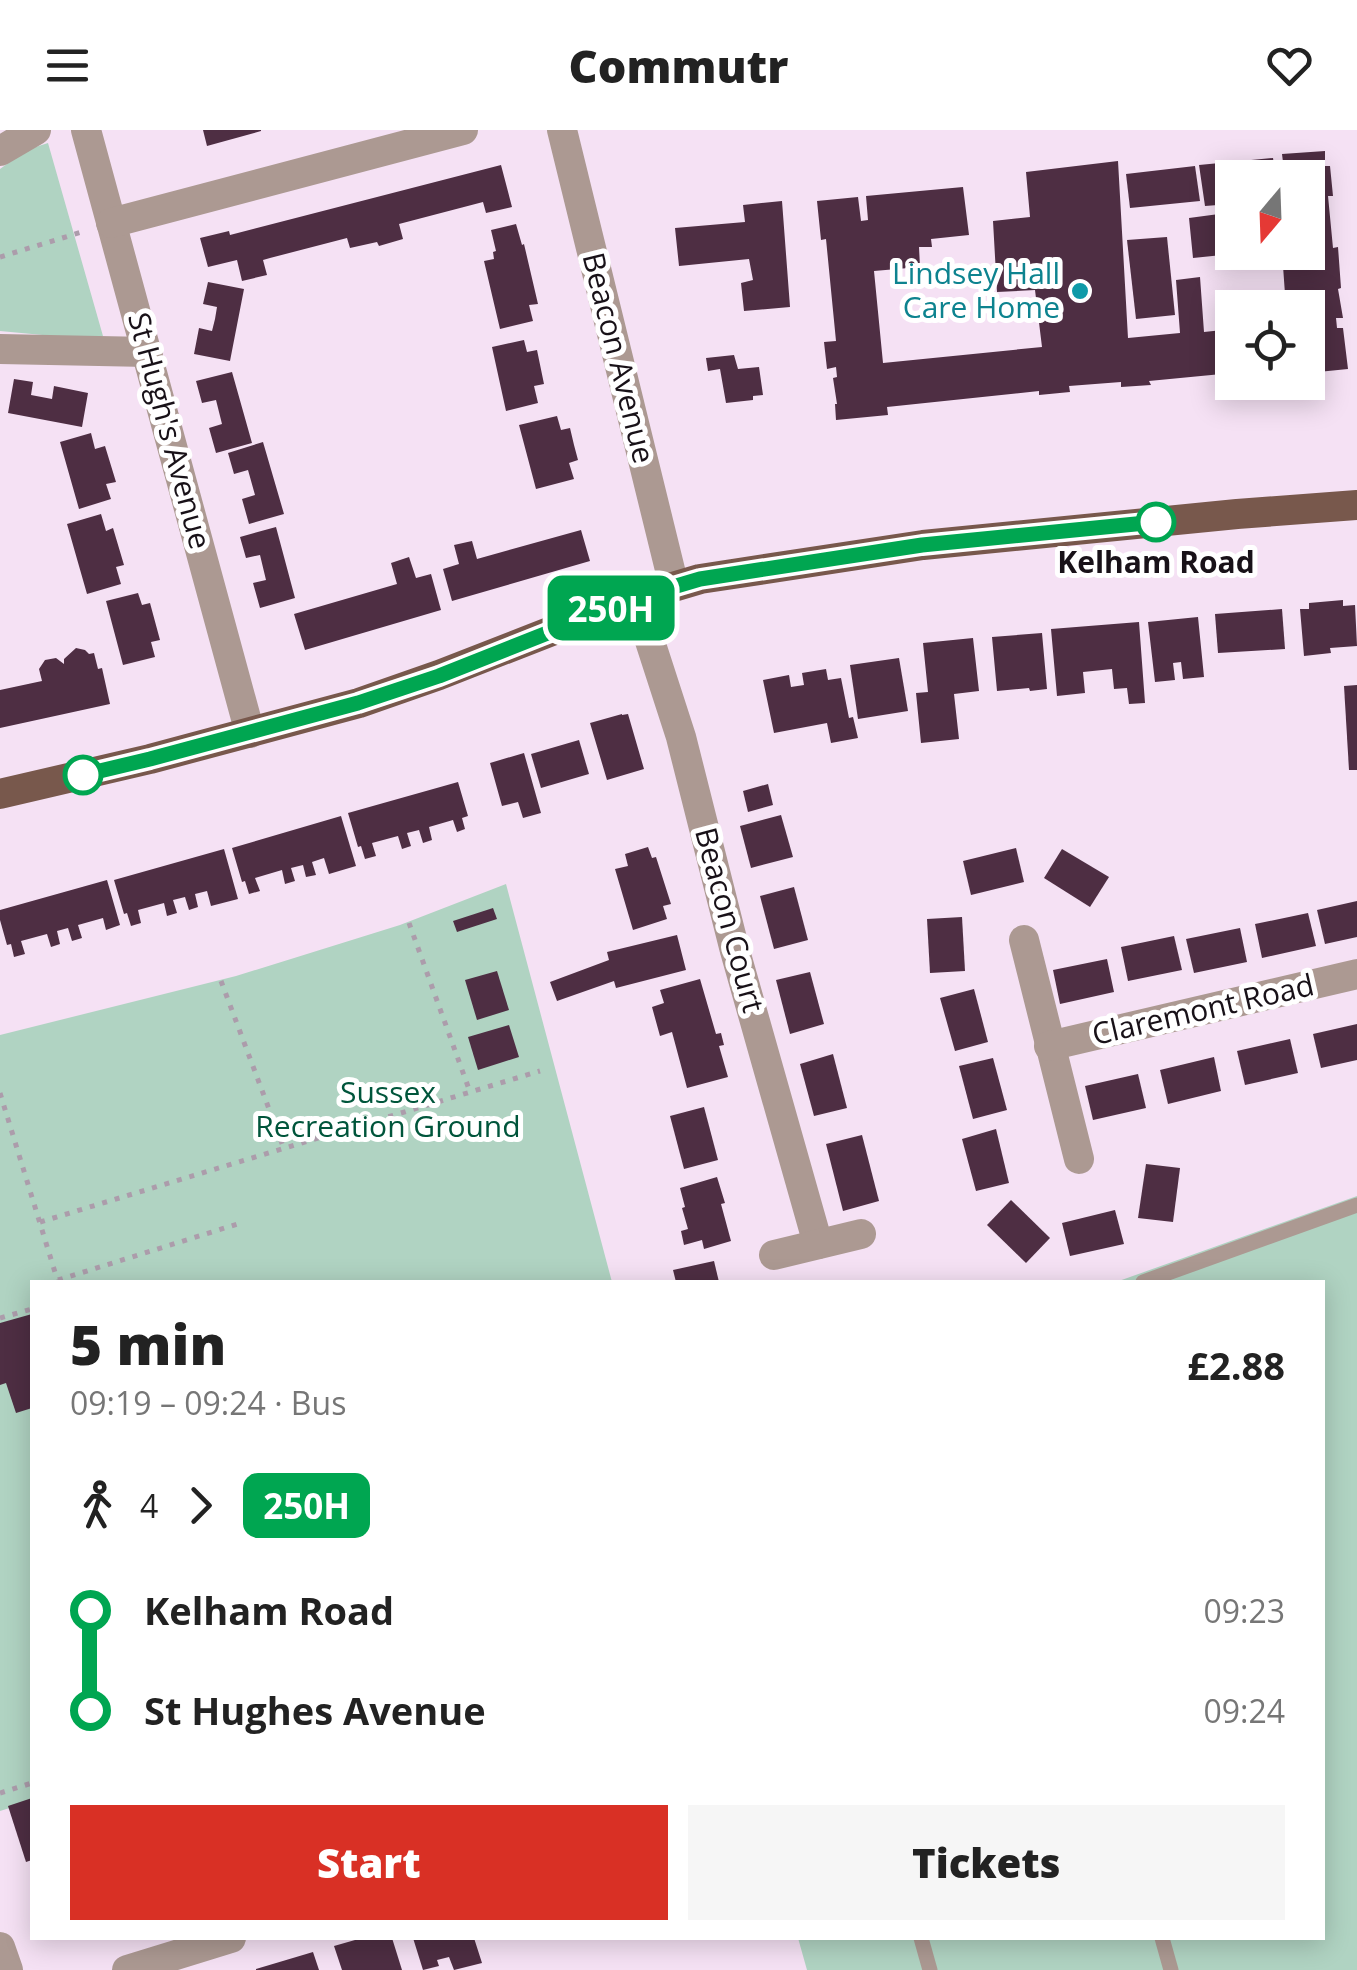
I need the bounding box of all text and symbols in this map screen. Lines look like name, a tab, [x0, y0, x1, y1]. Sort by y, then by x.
text: Commutr	[569, 35, 788, 96]
icon: menu	[40, 38, 95, 93]
icon: heart	[1262, 38, 1317, 93]
north arrow	[1215, 160, 1325, 270]
map controls	[1215, 160, 1325, 400]
street label: Beacon Avenue	[573, 248, 665, 467]
place label: Lindsey Hall Care Home	[892, 252, 1060, 327]
marker: Lindsey Hall Care Home	[1069, 280, 1091, 302]
button: locate	[1215, 290, 1325, 400]
street label: St Hugh's Avenue	[119, 308, 222, 553]
marker: Kelham Road	[1137, 503, 1175, 541]
place label: Kelham Road	[1057, 541, 1255, 582]
line badge: 250H	[541, 576, 681, 640]
text: 250H	[568, 585, 654, 632]
unlabelled marker	[64, 756, 102, 794]
street label: Beacon Court	[686, 823, 775, 1017]
street label: Claremont Road	[1088, 963, 1318, 1054]
park label: Sussex Recreation Ground	[255, 1071, 521, 1146]
text: 5 min	[70, 1306, 226, 1381]
text: £2.88	[1187, 1339, 1285, 1391]
text: 09:19 – 09:24 · Bus	[70, 1381, 346, 1424]
icon: walk	[70, 1478, 125, 1533]
icon: forward	[173, 1478, 228, 1533]
text: 250H	[263, 1482, 350, 1529]
text: 4	[140, 1484, 158, 1527]
text: Kelham Road	[144, 1584, 394, 1636]
text: 09:23	[1203, 1589, 1285, 1632]
text: St Hughes Avenue	[144, 1684, 486, 1736]
text: 09:24	[1203, 1689, 1285, 1732]
button: Start	[70, 1805, 668, 1920]
button: Tickets	[688, 1805, 1285, 1920]

